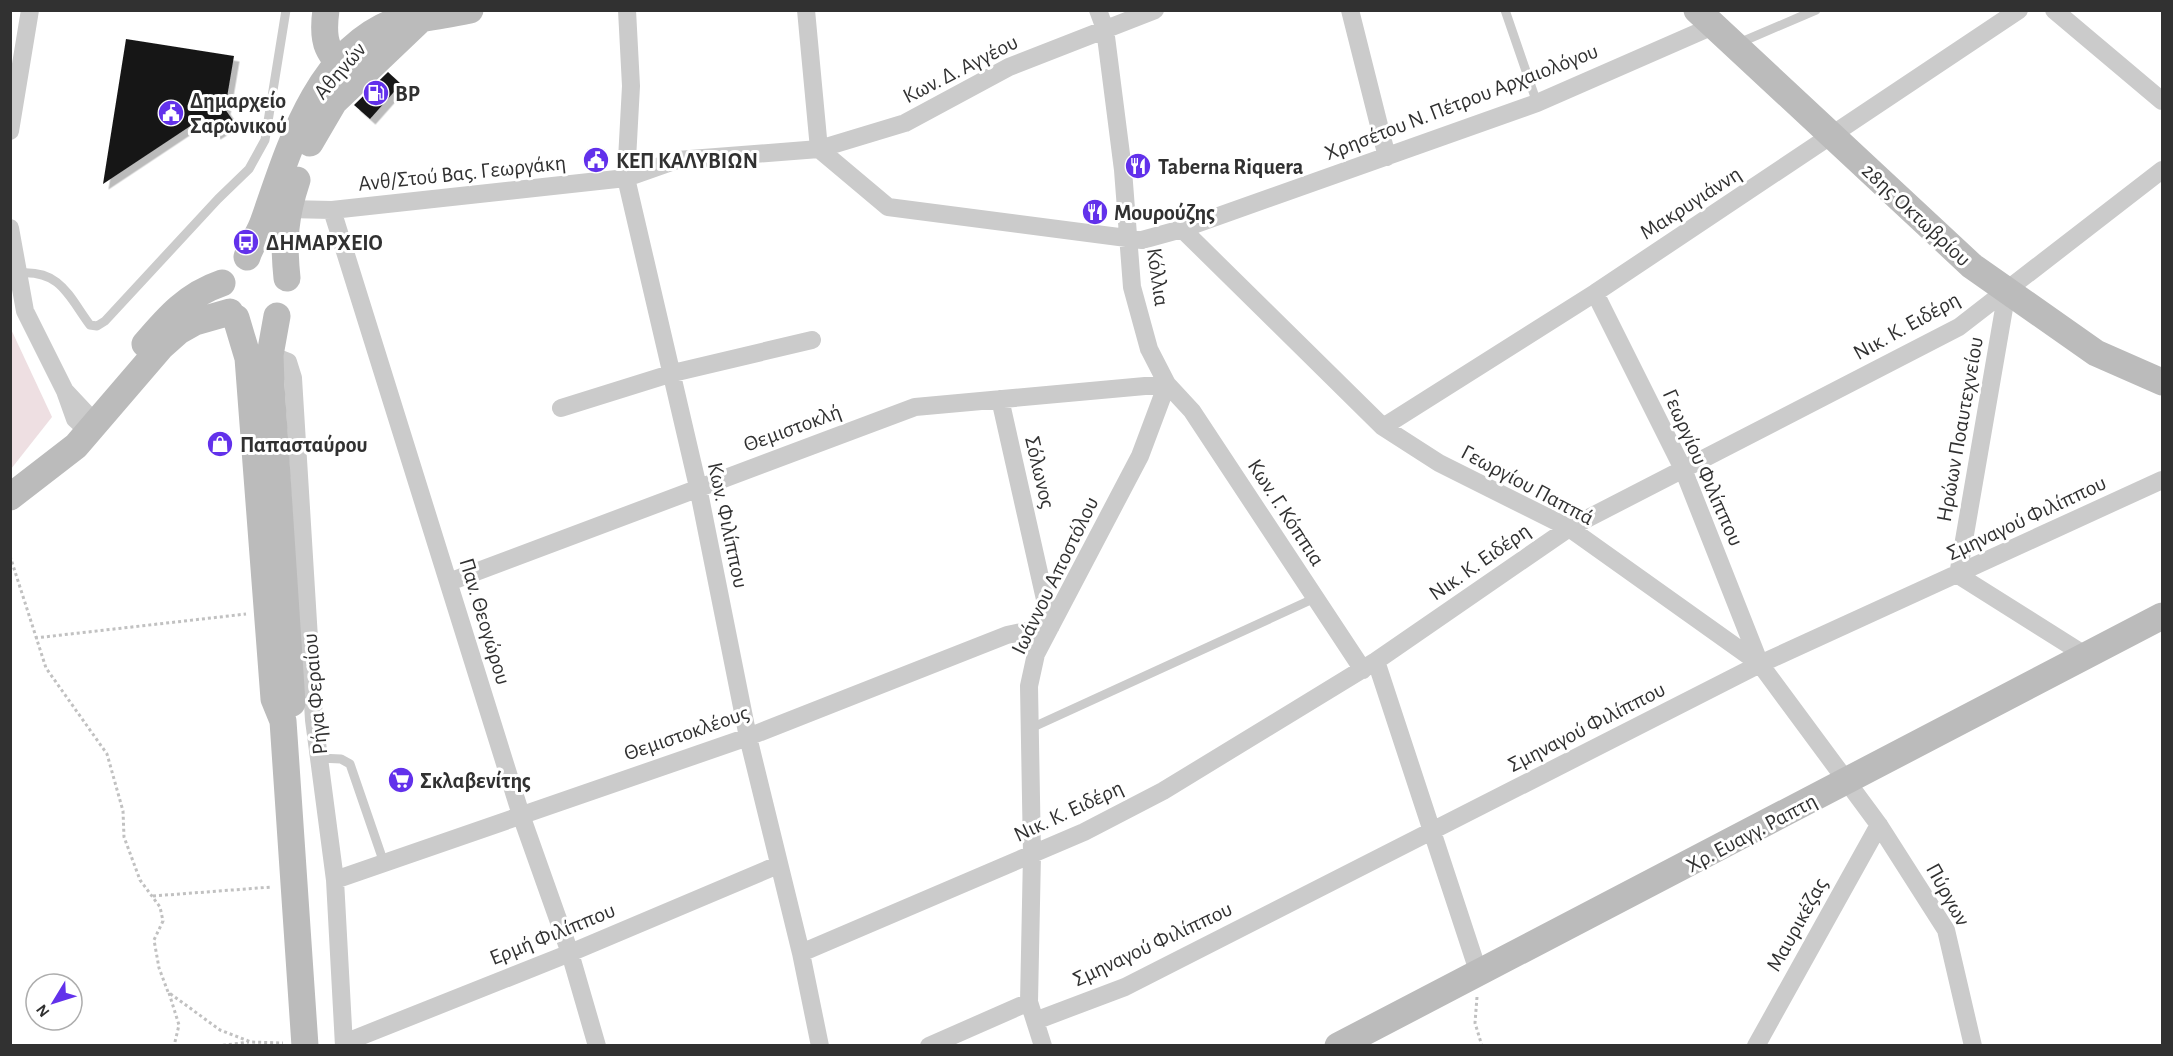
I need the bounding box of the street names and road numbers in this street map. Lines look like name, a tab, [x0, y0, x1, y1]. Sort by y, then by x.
street label: Κων. Δ. Αγγέου	[899, 31, 1022, 107]
street label: Αθηνών	[309, 38, 370, 103]
street label: Χρησέτου Ν. Πέτρου Αρχαιολόγου	[1322, 40, 1601, 164]
street label: Ανθ/Στού Βας. Γεωργάκη	[357, 151, 567, 195]
street label: 28ης Οκτωβρίου	[1858, 159, 1975, 270]
street label: Μακρυγιάννη	[1636, 162, 1745, 244]
street label: Κόλλια	[1143, 247, 1173, 308]
street label: Νικ. Κ. Ειδέρη	[1850, 288, 1963, 364]
street label: Ηρώων Ποαυτεχνείου	[1933, 335, 1987, 523]
street label: Γεωργίου Φιλίππου	[1659, 386, 1748, 549]
street label: Θεμιστοκλή	[741, 400, 844, 456]
street label: Σόλωνος	[1021, 434, 1059, 511]
street label: Γεωργίου Παππά	[1457, 441, 1598, 529]
street label: Κων. Γ. Κόππια	[1244, 455, 1329, 570]
street label: Κων. Φιλίππου	[704, 460, 752, 590]
street label: Σμηναγού Φιλίππου	[1943, 471, 2110, 564]
street label: Ιωάννου Αποστόλου	[1007, 493, 1103, 658]
street label: Νικ. Κ. Ειδέρη	[1425, 519, 1534, 605]
street label: Παν. Θεογώρου	[455, 555, 515, 687]
street label: Ρήγα Φεραίου	[299, 632, 331, 755]
street label: Σμηναγού Φιλίππου	[1504, 678, 1669, 776]
street label: Θεμιστοκλέους	[621, 701, 752, 765]
street label: Νικ. Κ. Ειδέρη	[1010, 776, 1126, 846]
street label: Χρ. Ευαγγ. Ραπτη	[1683, 789, 1820, 876]
street label: Πύργων	[1922, 859, 1974, 929]
street label: Μαυρικέζας	[1762, 874, 1832, 975]
street label: Σμηναγού Φιλίππου	[1069, 897, 1236, 990]
street label: Ερμή Φιλίππου	[486, 899, 618, 969]

